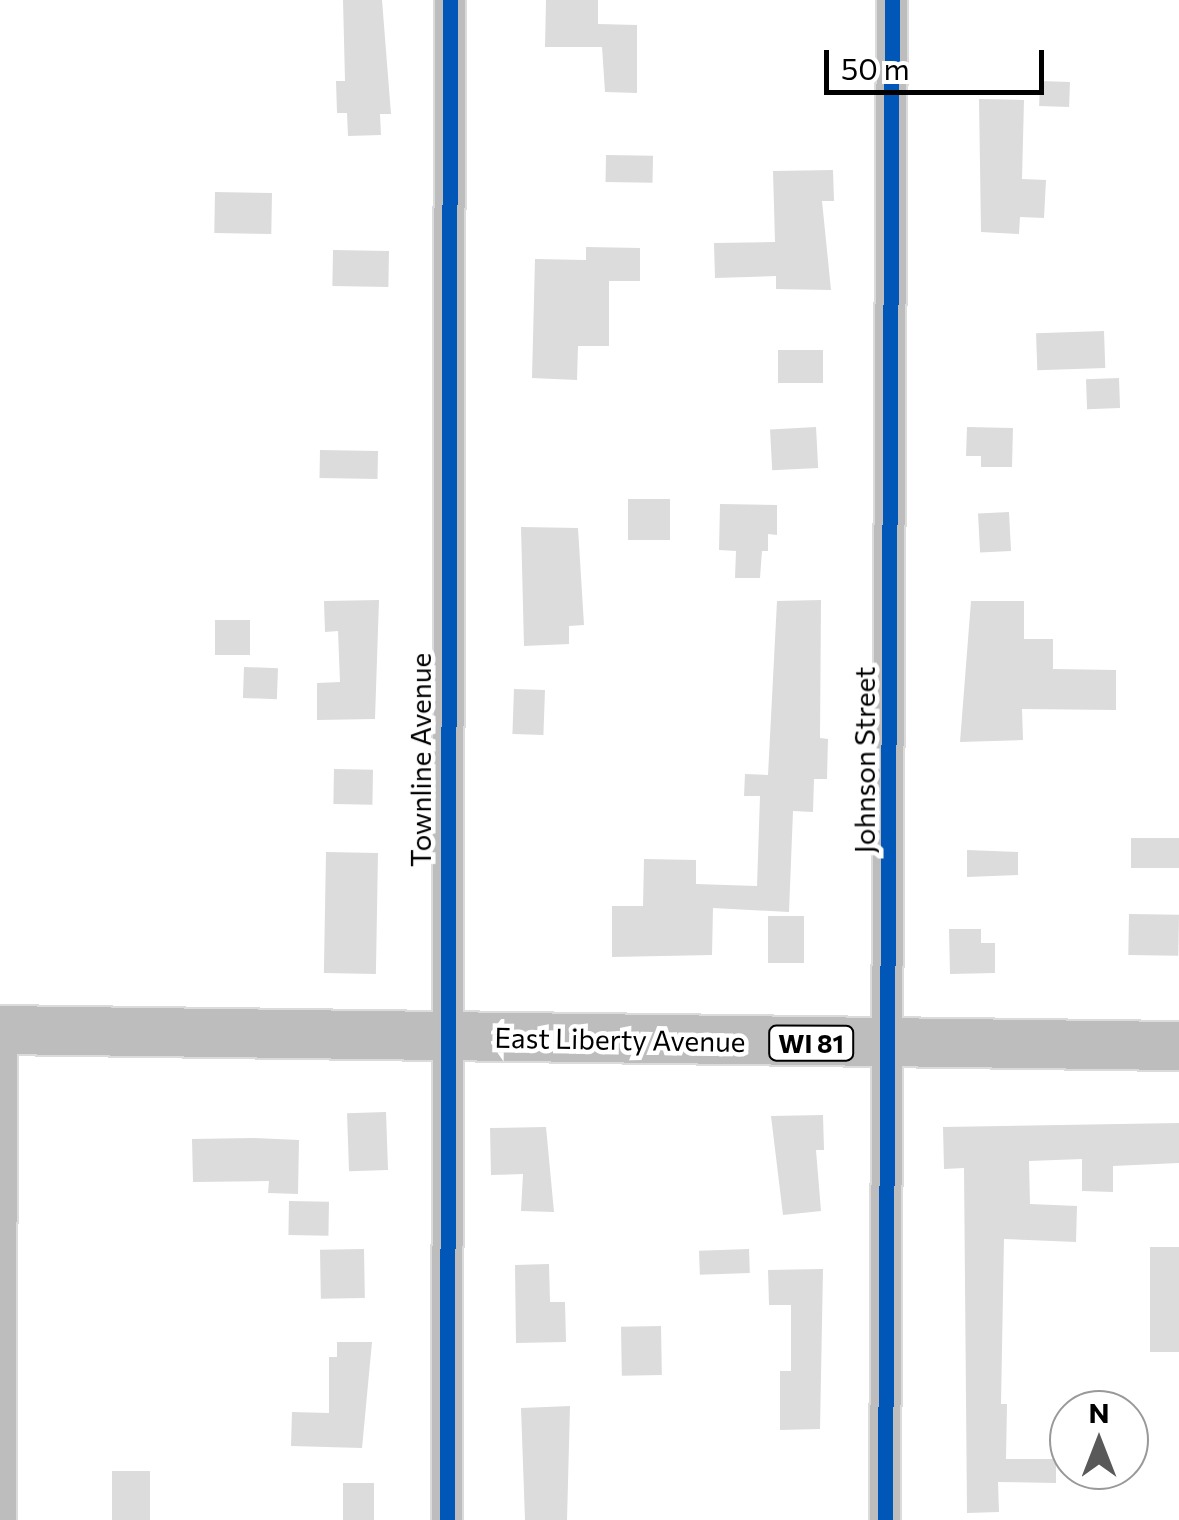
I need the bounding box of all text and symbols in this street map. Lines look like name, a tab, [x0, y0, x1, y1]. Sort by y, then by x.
scale bar	[829, 30, 1049, 92]
text: 50 m	[841, 49, 910, 86]
street label: Townline Avenue	[403, 653, 437, 867]
street label: Johnson Street	[847, 667, 881, 853]
street label: East Liberty Avenue	[494, 1020, 746, 1058]
road number: WI 81	[766, 1023, 856, 1063]
north arrow	[1049, 1390, 1149, 1490]
text: N	[1089, 1395, 1110, 1429]

